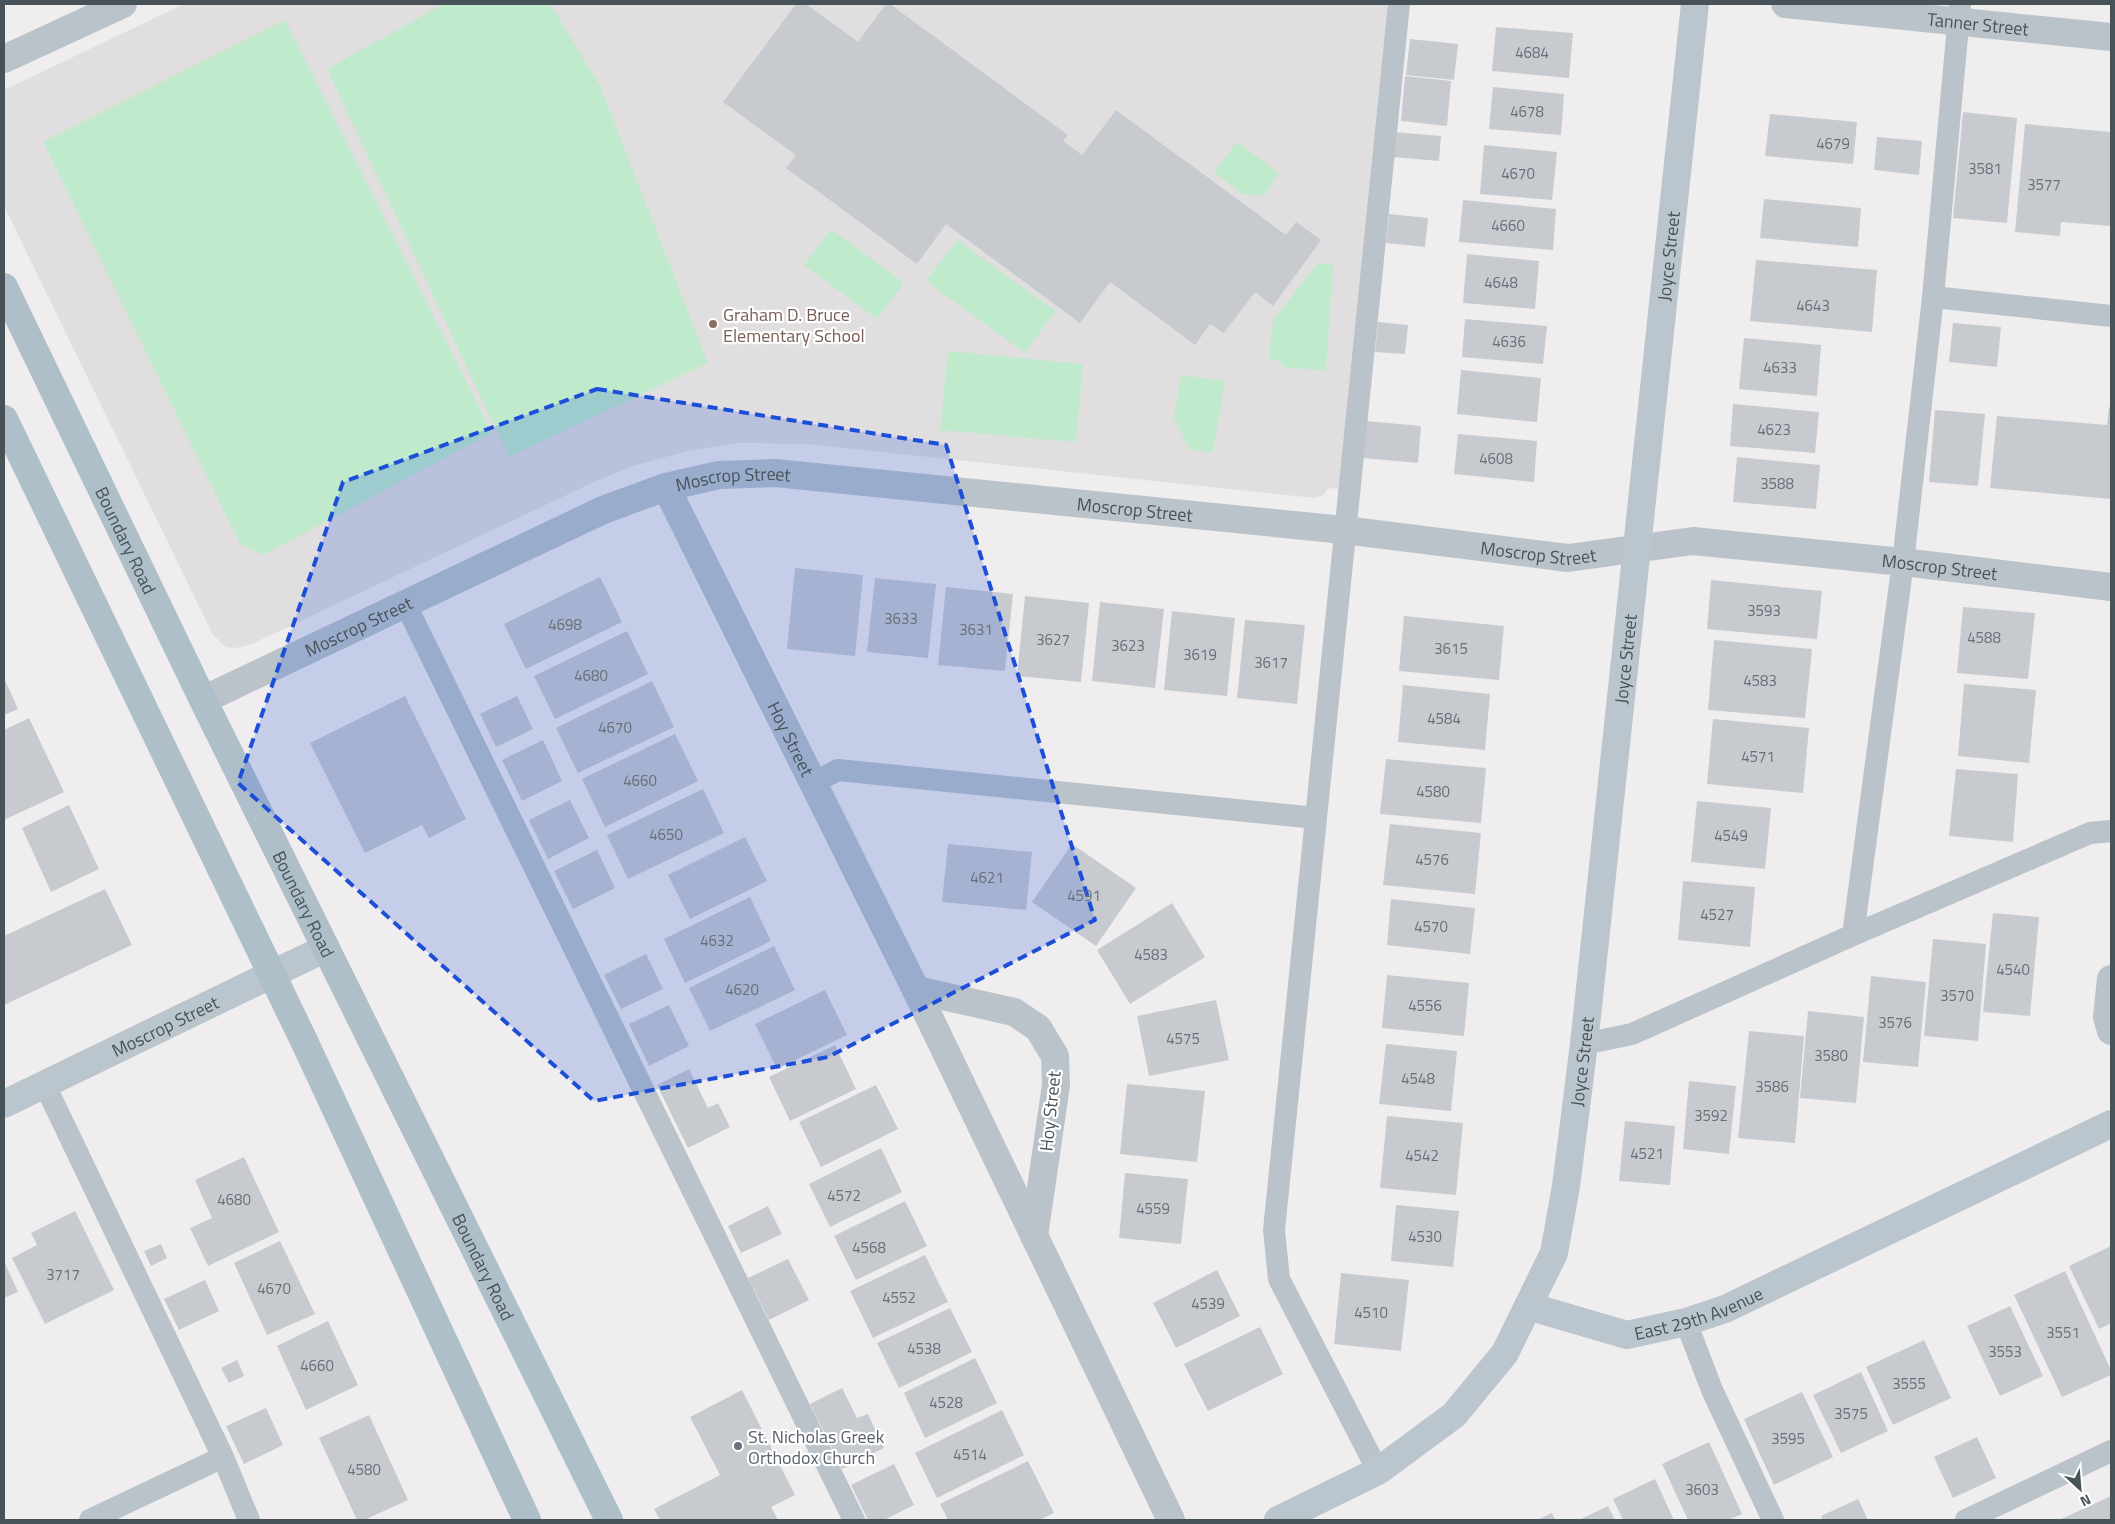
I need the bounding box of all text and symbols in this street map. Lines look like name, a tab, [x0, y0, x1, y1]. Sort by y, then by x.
street label: Tanner Street	[1926, 5, 2031, 42]
house number: 4684	[1515, 41, 1549, 64]
house number: 4678	[1510, 100, 1544, 123]
house number: 4679	[1816, 132, 1850, 155]
house number: 3581	[1968, 157, 2002, 180]
house number: 4670	[1501, 162, 1535, 185]
house number: 3577	[2027, 173, 2061, 196]
street label: Joyce Street	[1650, 209, 1686, 302]
house number: 4660	[1491, 214, 1525, 237]
house number: 4648	[1484, 271, 1518, 294]
house number: 4643	[1796, 294, 1830, 317]
place label: Graham D. Bruce Elementary School	[723, 301, 865, 349]
marker: Graham D. Bruce Elementary School	[707, 318, 719, 330]
house number: 4636	[1492, 330, 1526, 353]
house number: 4633	[1763, 356, 1797, 379]
house number: 4623	[1757, 418, 1791, 441]
house number: 4608	[1479, 447, 1513, 470]
street label: Moscrop Street	[673, 459, 793, 498]
house number: 3588	[1760, 472, 1794, 495]
street label: Boundary Road	[89, 482, 163, 598]
street label: Moscrop Street	[1076, 490, 1195, 528]
street label: Moscrop Street	[1479, 534, 1599, 572]
street label: Moscrop Street	[1881, 546, 2000, 587]
street label: Moscrop Street	[300, 589, 417, 663]
house number: 3593	[1747, 599, 1781, 622]
house number: 3633	[884, 607, 918, 630]
street label: Joyce Street	[1607, 612, 1643, 705]
house number: 4698	[548, 613, 582, 636]
house number: 3631	[959, 618, 993, 641]
house number: 4588	[1967, 626, 2001, 649]
house number: 3627	[1036, 628, 1070, 651]
house number: 3623	[1111, 634, 1145, 657]
house number: 3615	[1434, 637, 1468, 660]
house number: 3619	[1183, 643, 1217, 666]
house number: 3617	[1254, 651, 1288, 674]
house number: 4680	[574, 664, 608, 687]
house number: 4583	[1743, 669, 1777, 692]
street label: Hoy Street	[761, 697, 821, 781]
house number: 4584	[1427, 707, 1461, 730]
house number: 4670	[598, 716, 632, 739]
house number: 4571	[1741, 745, 1775, 768]
house number: 4660	[623, 769, 657, 792]
house number: 4580	[1416, 780, 1450, 803]
house number: 4650	[649, 823, 683, 846]
house number: 4549	[1714, 824, 1748, 847]
street label: Boundary Road	[266, 846, 342, 962]
house number: 4576	[1415, 848, 1449, 871]
house number: 4621	[970, 866, 1004, 889]
house number: 4591	[1067, 884, 1101, 907]
house number: 4527	[1700, 903, 1734, 926]
house number: 4570	[1414, 915, 1448, 938]
house number: 4632	[700, 929, 734, 952]
house number: 4583	[1134, 943, 1168, 966]
house number: 4540	[1996, 958, 2030, 981]
house number: 4620	[725, 978, 759, 1001]
house number: 3570	[1940, 984, 1974, 1007]
street label: Moscrop Street	[107, 988, 224, 1063]
house number: 4556	[1408, 994, 1442, 1017]
house number: 3576	[1878, 1011, 1912, 1034]
street label: Joyce Street	[1563, 1015, 1600, 1108]
house number: 4575	[1166, 1027, 1200, 1050]
house number: 3580	[1814, 1044, 1848, 1067]
house number: 4548	[1401, 1067, 1435, 1090]
street label: Hoy Street	[1032, 1069, 1068, 1152]
house number: 3586	[1755, 1075, 1789, 1098]
house number: 3592	[1694, 1104, 1728, 1127]
house number: 4521	[1630, 1142, 1664, 1165]
house number: 4542	[1405, 1144, 1439, 1167]
house number: 4572	[827, 1184, 861, 1207]
house number: 4680	[217, 1188, 251, 1211]
house number: 4559	[1136, 1197, 1170, 1220]
street label: Boundary Road	[446, 1209, 522, 1325]
house number: 4530	[1408, 1225, 1442, 1248]
house number: 4568	[852, 1236, 886, 1259]
house number: 3717	[46, 1263, 80, 1286]
house number: 4670	[257, 1277, 291, 1300]
street label: East 29th Avenue	[1632, 1279, 1767, 1347]
house number: 4552	[882, 1286, 916, 1309]
house number: 4539	[1191, 1292, 1225, 1315]
house number: 4510	[1354, 1301, 1388, 1324]
house number: 3551	[2046, 1321, 2080, 1344]
house number: 4538	[907, 1337, 941, 1360]
house number: 3553	[1988, 1340, 2022, 1363]
house number: 4660	[300, 1354, 334, 1377]
house number: 3555	[1892, 1372, 1926, 1395]
house number: 4528	[929, 1391, 963, 1414]
house number: 3575	[1834, 1402, 1868, 1425]
place label: St. Nicholas Greek Orthodox Church	[748, 1423, 885, 1471]
house number: 3595	[1771, 1427, 1805, 1450]
marker: St. Nicholas Greek Orthodox Church	[732, 1440, 744, 1452]
house number: 4514	[953, 1443, 987, 1466]
house number: 4580	[347, 1458, 381, 1481]
north arrow	[2055, 1464, 2105, 1514]
house number: 3603	[1685, 1478, 1719, 1501]
text: N	[2077, 1490, 2095, 1513]

